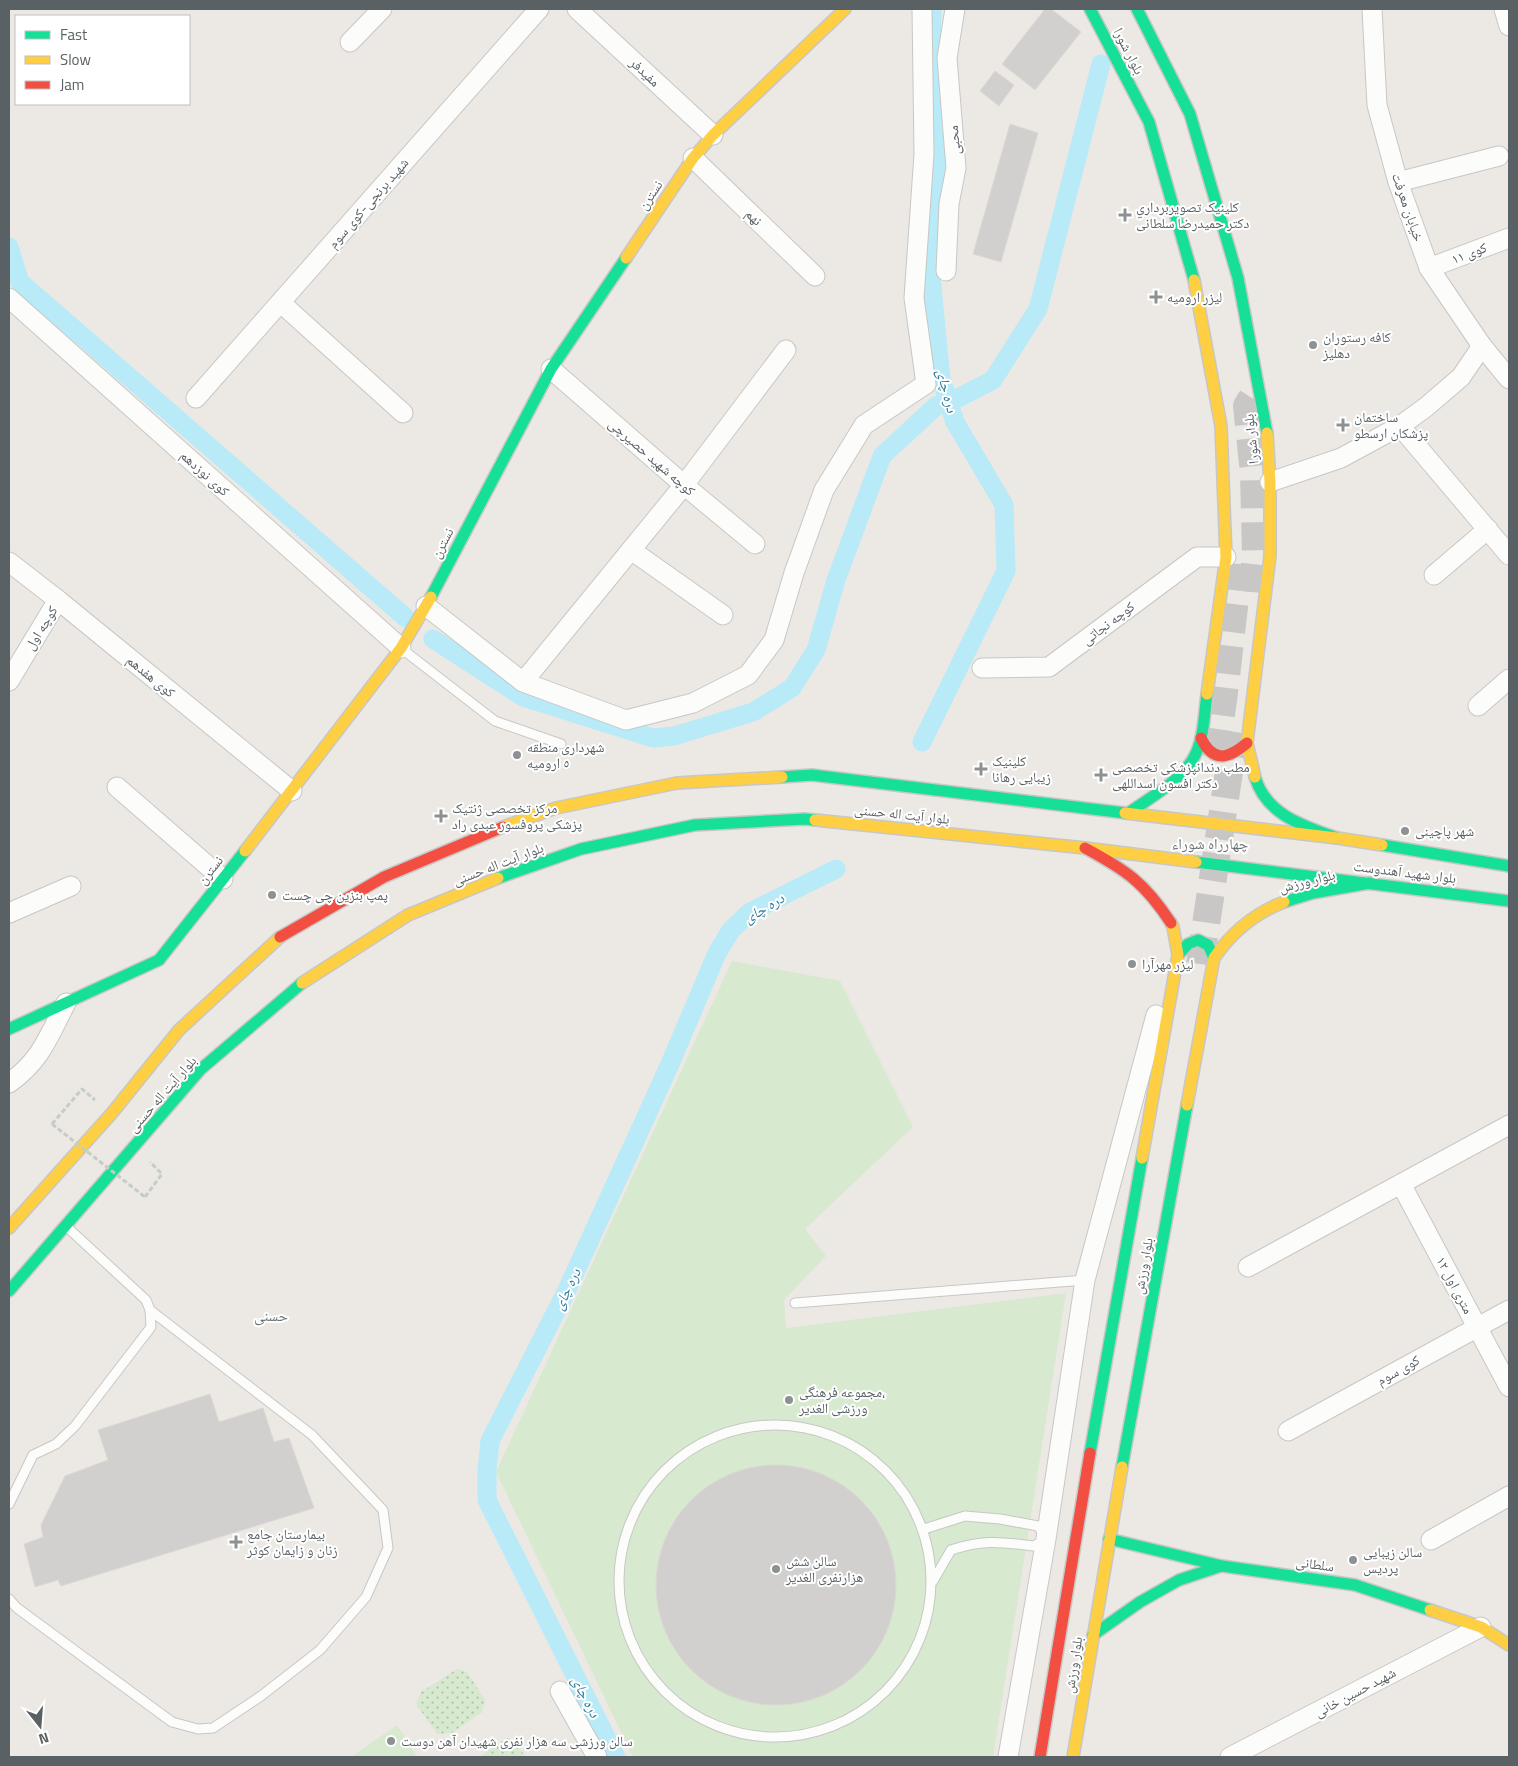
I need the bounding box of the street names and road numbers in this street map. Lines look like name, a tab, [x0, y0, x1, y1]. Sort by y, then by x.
street label: بلوار شورا	[1109, 24, 1150, 78]
street label: مفیدفر	[625, 51, 665, 91]
street label: محبی	[942, 124, 965, 156]
street label: شهید برنجی-کوی سوم	[322, 153, 413, 253]
street label: خیابان معرفت	[1387, 170, 1430, 244]
street label: نسترن	[632, 175, 667, 214]
street label: نهم	[741, 203, 768, 230]
street label: کوی ۱۱	[1448, 236, 1490, 269]
street label: کوچه شهید حصیرچی	[604, 413, 700, 500]
street label: بلوار شورا	[1237, 413, 1264, 465]
street label: کوی نوزدهم	[176, 445, 235, 501]
street label: نسترن	[425, 524, 458, 562]
street label: کوچه نجاتی	[1077, 596, 1139, 650]
street label: کوچه اول	[19, 601, 63, 654]
street label: کوی هفدهم	[122, 649, 181, 702]
street label: بلوار آیت اله حسنی	[853, 798, 951, 829]
street label: بلوار آیت اله حسنی	[449, 836, 546, 891]
street label: نسترن	[191, 850, 228, 889]
street label: بلوار شهید آهندوست	[1353, 855, 1458, 888]
street label: بلوار ورزش	[1277, 863, 1337, 898]
street label: بلوار آیت اله حسنی	[122, 1050, 201, 1137]
street label: بلوار ورزش	[1127, 1236, 1158, 1296]
street label: ۱۲ متری اول	[1431, 1252, 1479, 1317]
street label: کوی سوم	[1372, 1349, 1423, 1390]
street label: سلطانی	[1295, 1550, 1336, 1577]
street label: بلوار ورزش	[1058, 1635, 1087, 1695]
street label: شهید حسین خانی	[1310, 1661, 1399, 1722]

